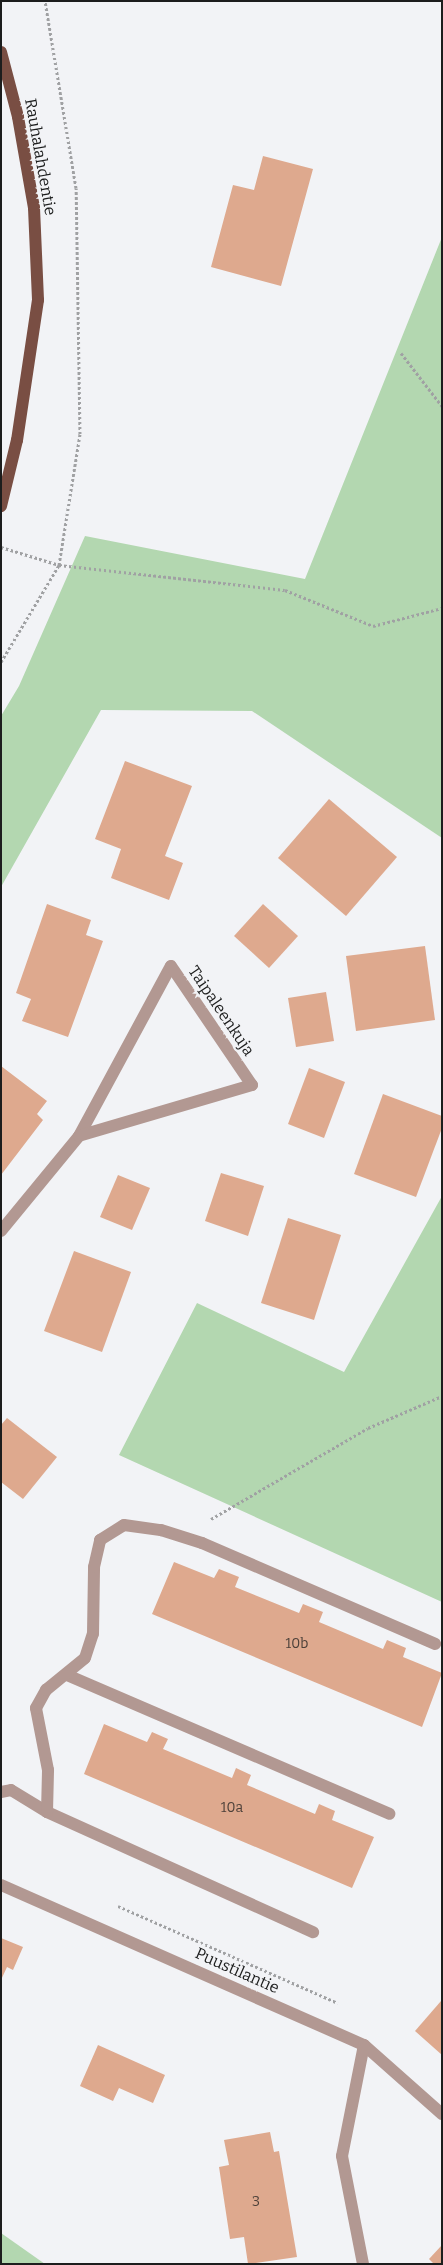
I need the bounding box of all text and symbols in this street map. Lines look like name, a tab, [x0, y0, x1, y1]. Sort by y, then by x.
street label: Rauhalahdentie	[20, 97, 60, 217]
street label: Taipaleenkuja	[184, 962, 258, 1060]
house number: 10b	[286, 1636, 308, 1652]
house number: 10a	[221, 1800, 243, 1816]
street label: Puustilantie	[192, 1944, 282, 1998]
house number: 3	[252, 2194, 260, 2210]

